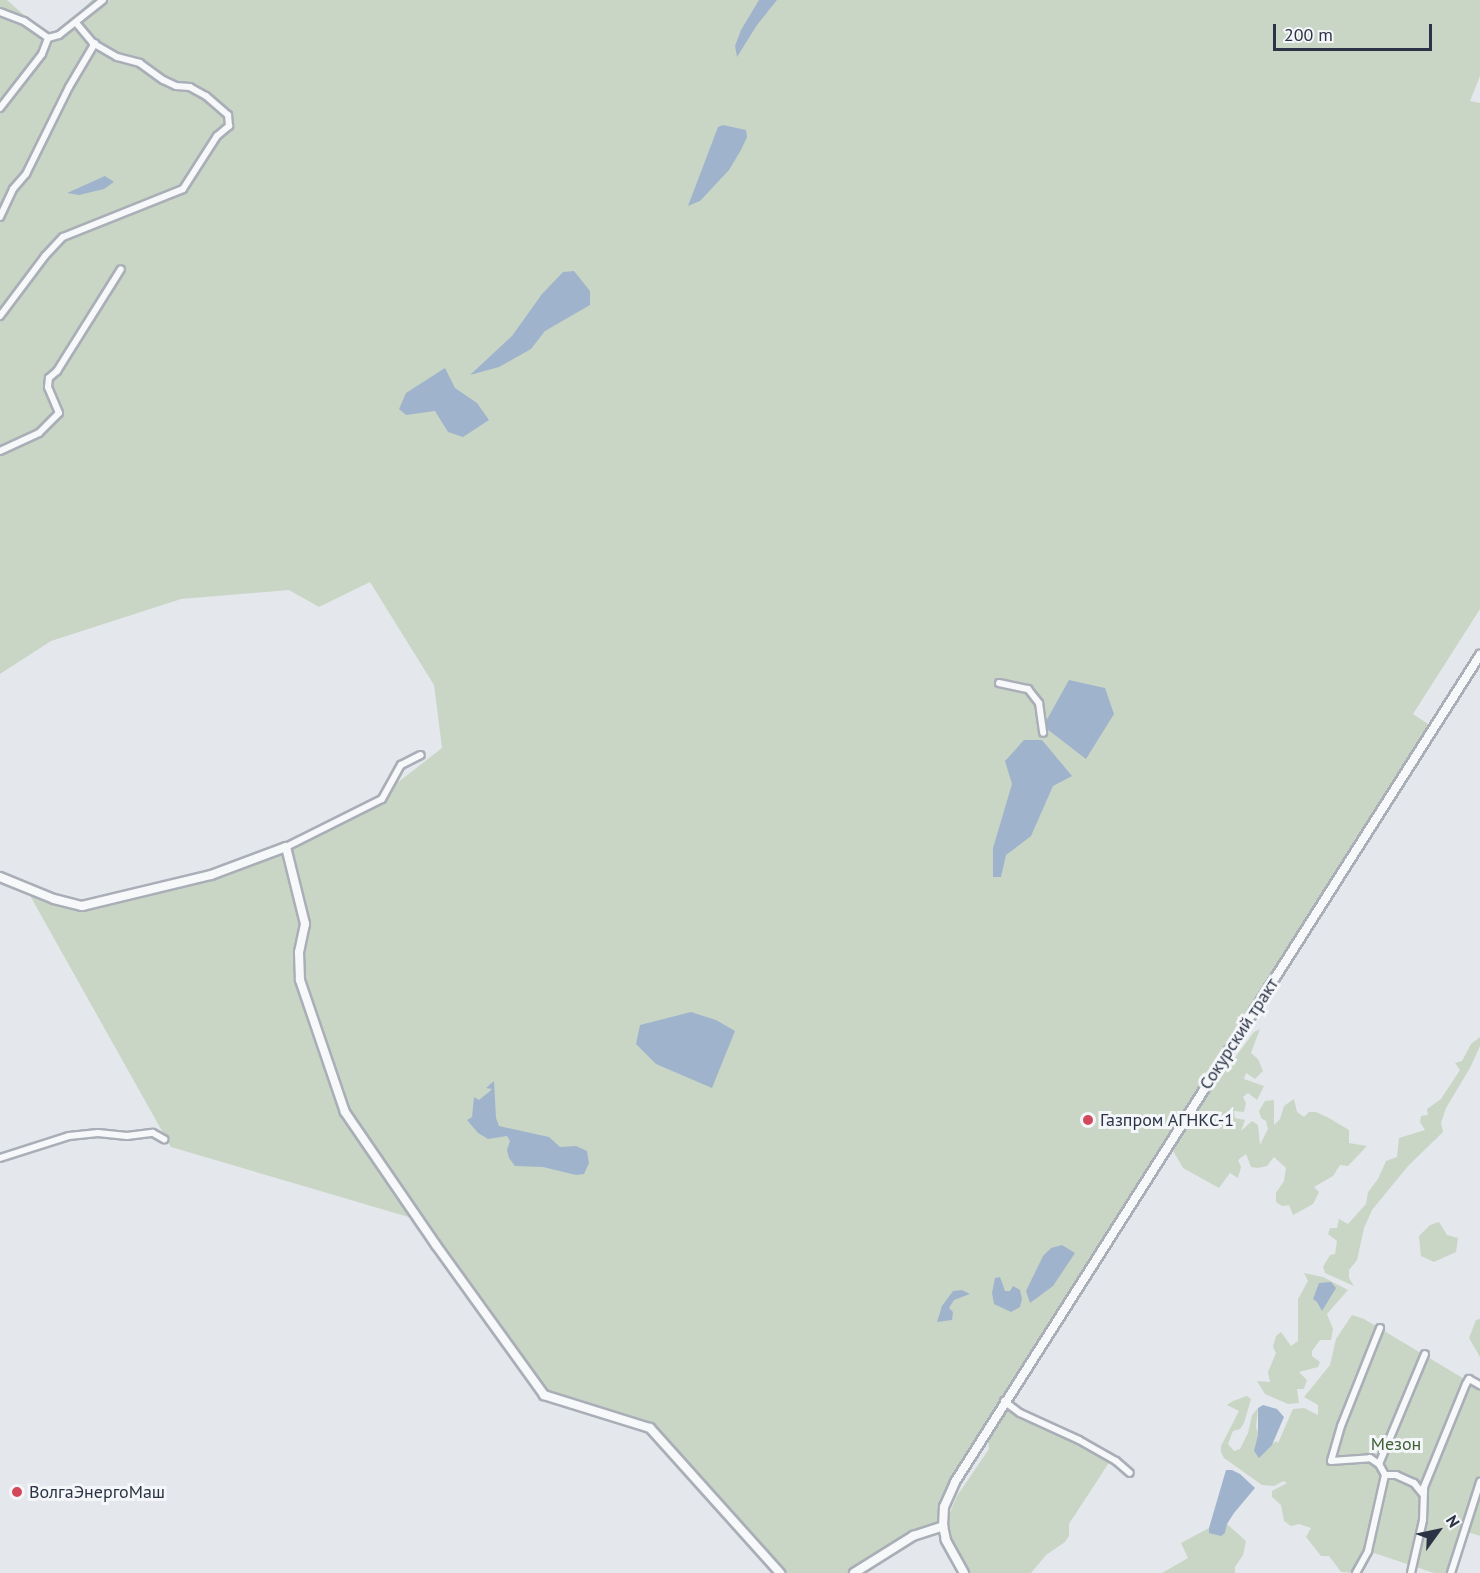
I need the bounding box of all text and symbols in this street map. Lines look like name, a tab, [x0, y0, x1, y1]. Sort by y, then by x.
scale bar	[1276, 12, 1435, 50]
text: 200 m	[1284, 23, 1333, 46]
street label: Сокурский тракт	[1195, 974, 1283, 1094]
place label: Газпром АГНКС-1	[1100, 1109, 1235, 1131]
marker: Газпром АГНКС-1	[1081, 1113, 1095, 1127]
park label: Мезон	[1371, 1433, 1421, 1455]
place label: ВолгаЭнергоМаш	[29, 1481, 165, 1503]
marker: ВолгаЭнергоМаш	[10, 1485, 24, 1499]
north arrow	[1408, 1501, 1468, 1561]
text: N	[1442, 1511, 1464, 1531]

